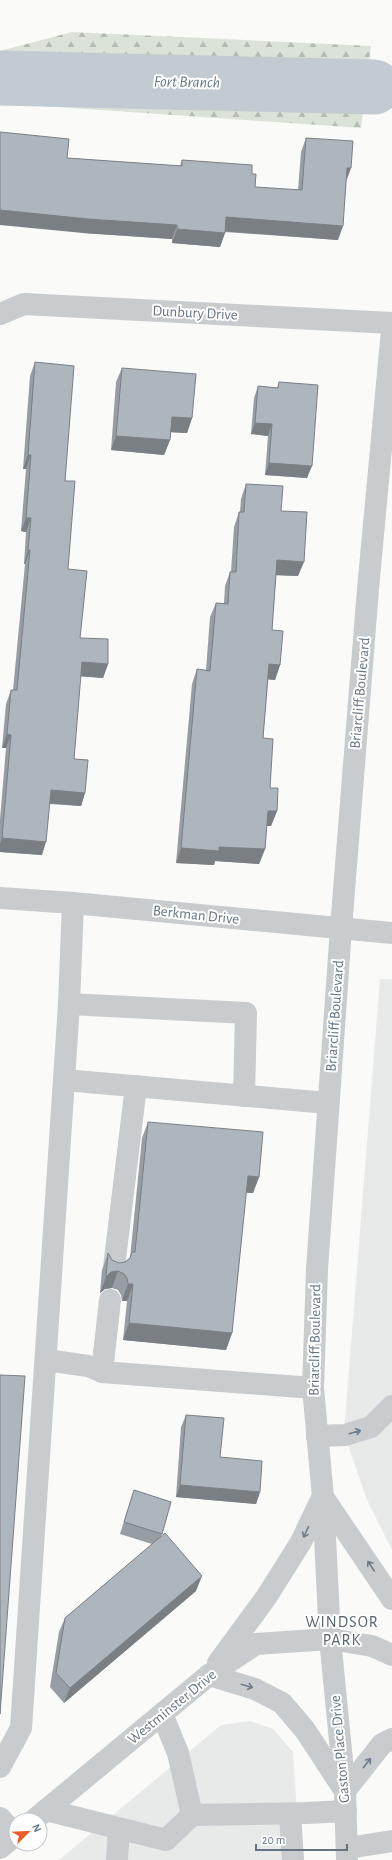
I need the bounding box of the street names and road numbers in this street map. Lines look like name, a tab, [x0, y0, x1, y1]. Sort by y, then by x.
street label: Dunbury Drive	[152, 303, 238, 323]
street label: Briarcliff Boulevard	[348, 636, 372, 749]
street label: Berkman Drive	[152, 903, 240, 927]
street label: Briarcliff Boulevard	[324, 960, 346, 1072]
street label: Briarcliff Boulevard	[307, 1284, 323, 1396]
street label: Westminster Drive	[125, 1667, 219, 1747]
street label: Gaston Place Drive	[328, 1694, 352, 1804]

